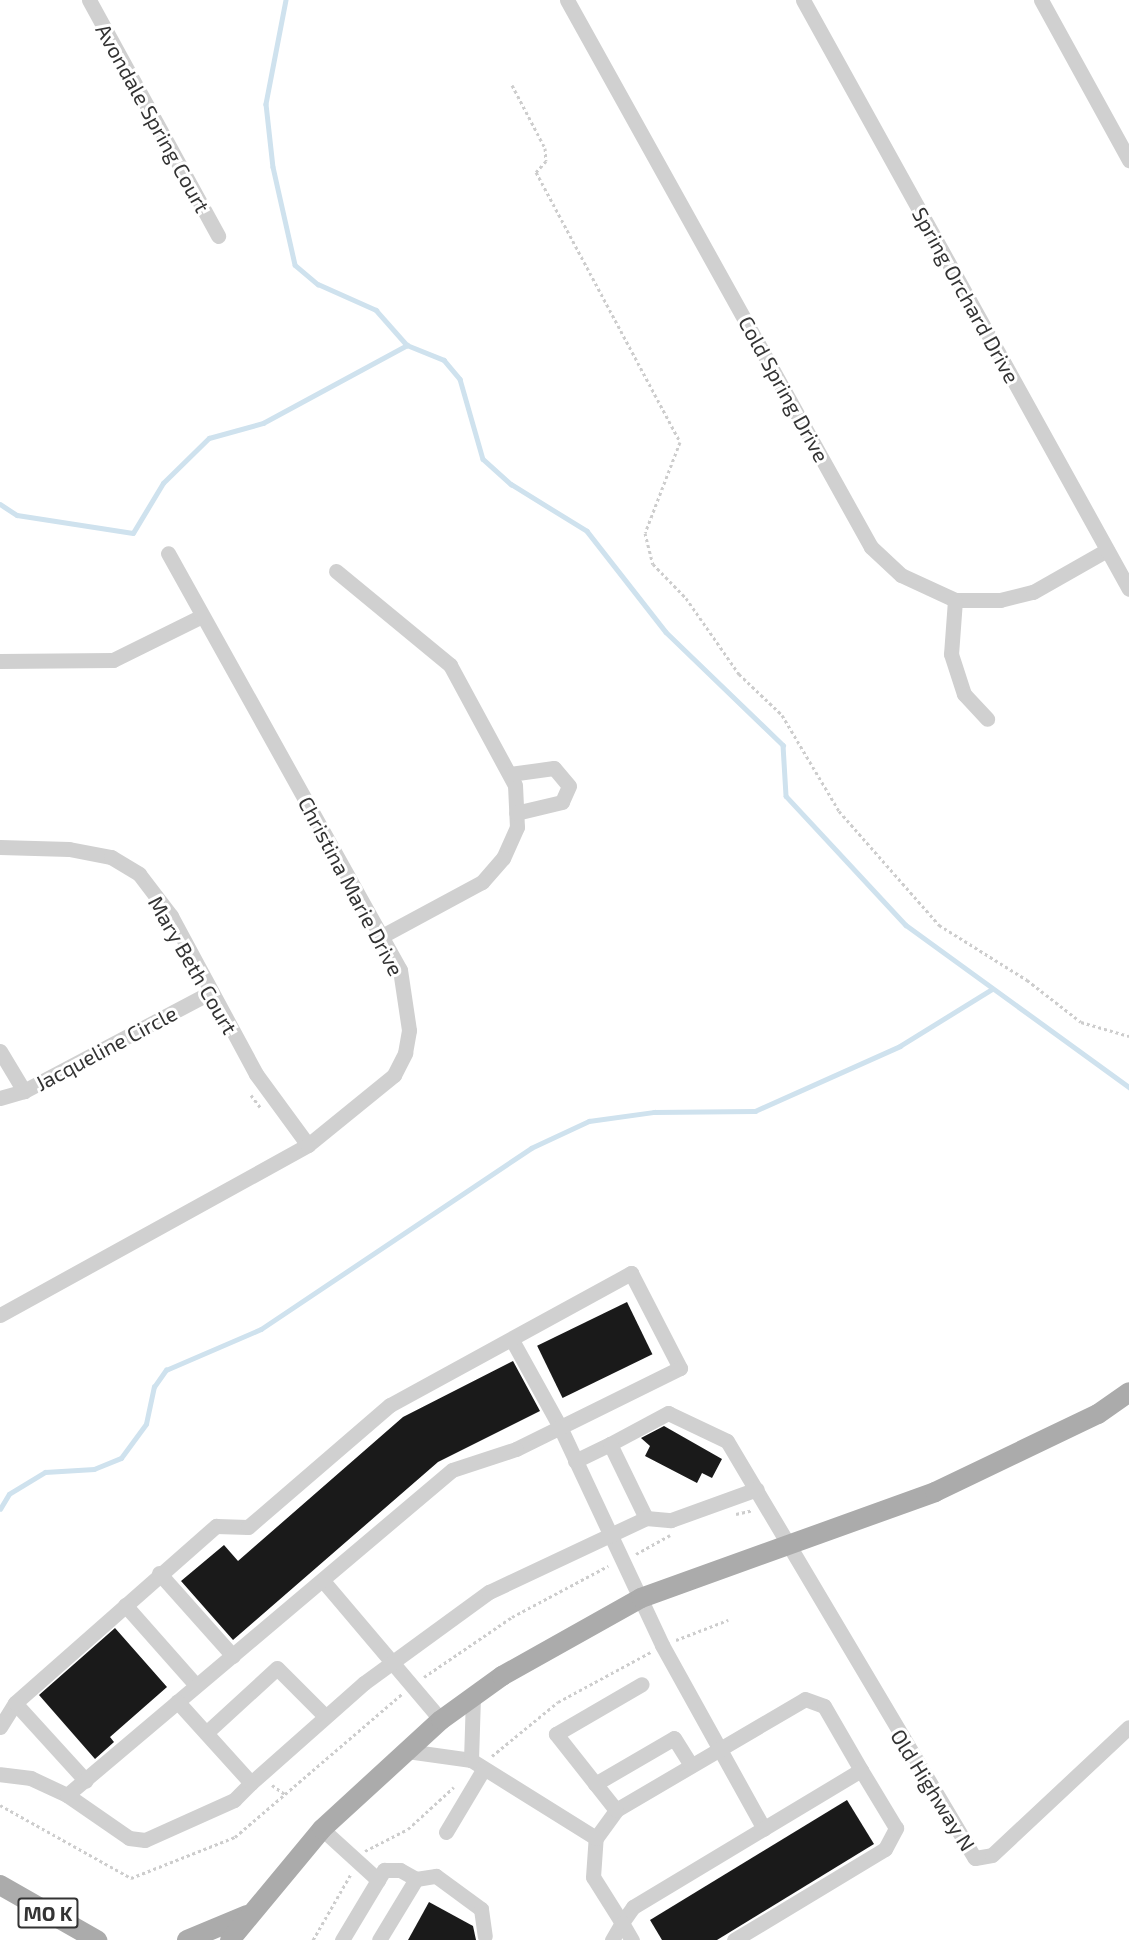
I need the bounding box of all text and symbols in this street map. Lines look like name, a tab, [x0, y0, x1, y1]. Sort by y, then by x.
street label: Avondale Spring Court	[91, 19, 215, 217]
street label: Spring Orchard Drive	[907, 203, 1025, 387]
street label: Cold Spring Drive	[733, 312, 835, 466]
street label: Christina Marie Drive	[293, 792, 409, 980]
street label: Mary Beth Court	[143, 891, 243, 1039]
street label: Jacqueline Circle	[31, 1000, 181, 1096]
street label: Old Highway N	[885, 1724, 981, 1856]
road number: MO K	[16, 1896, 80, 1930]

